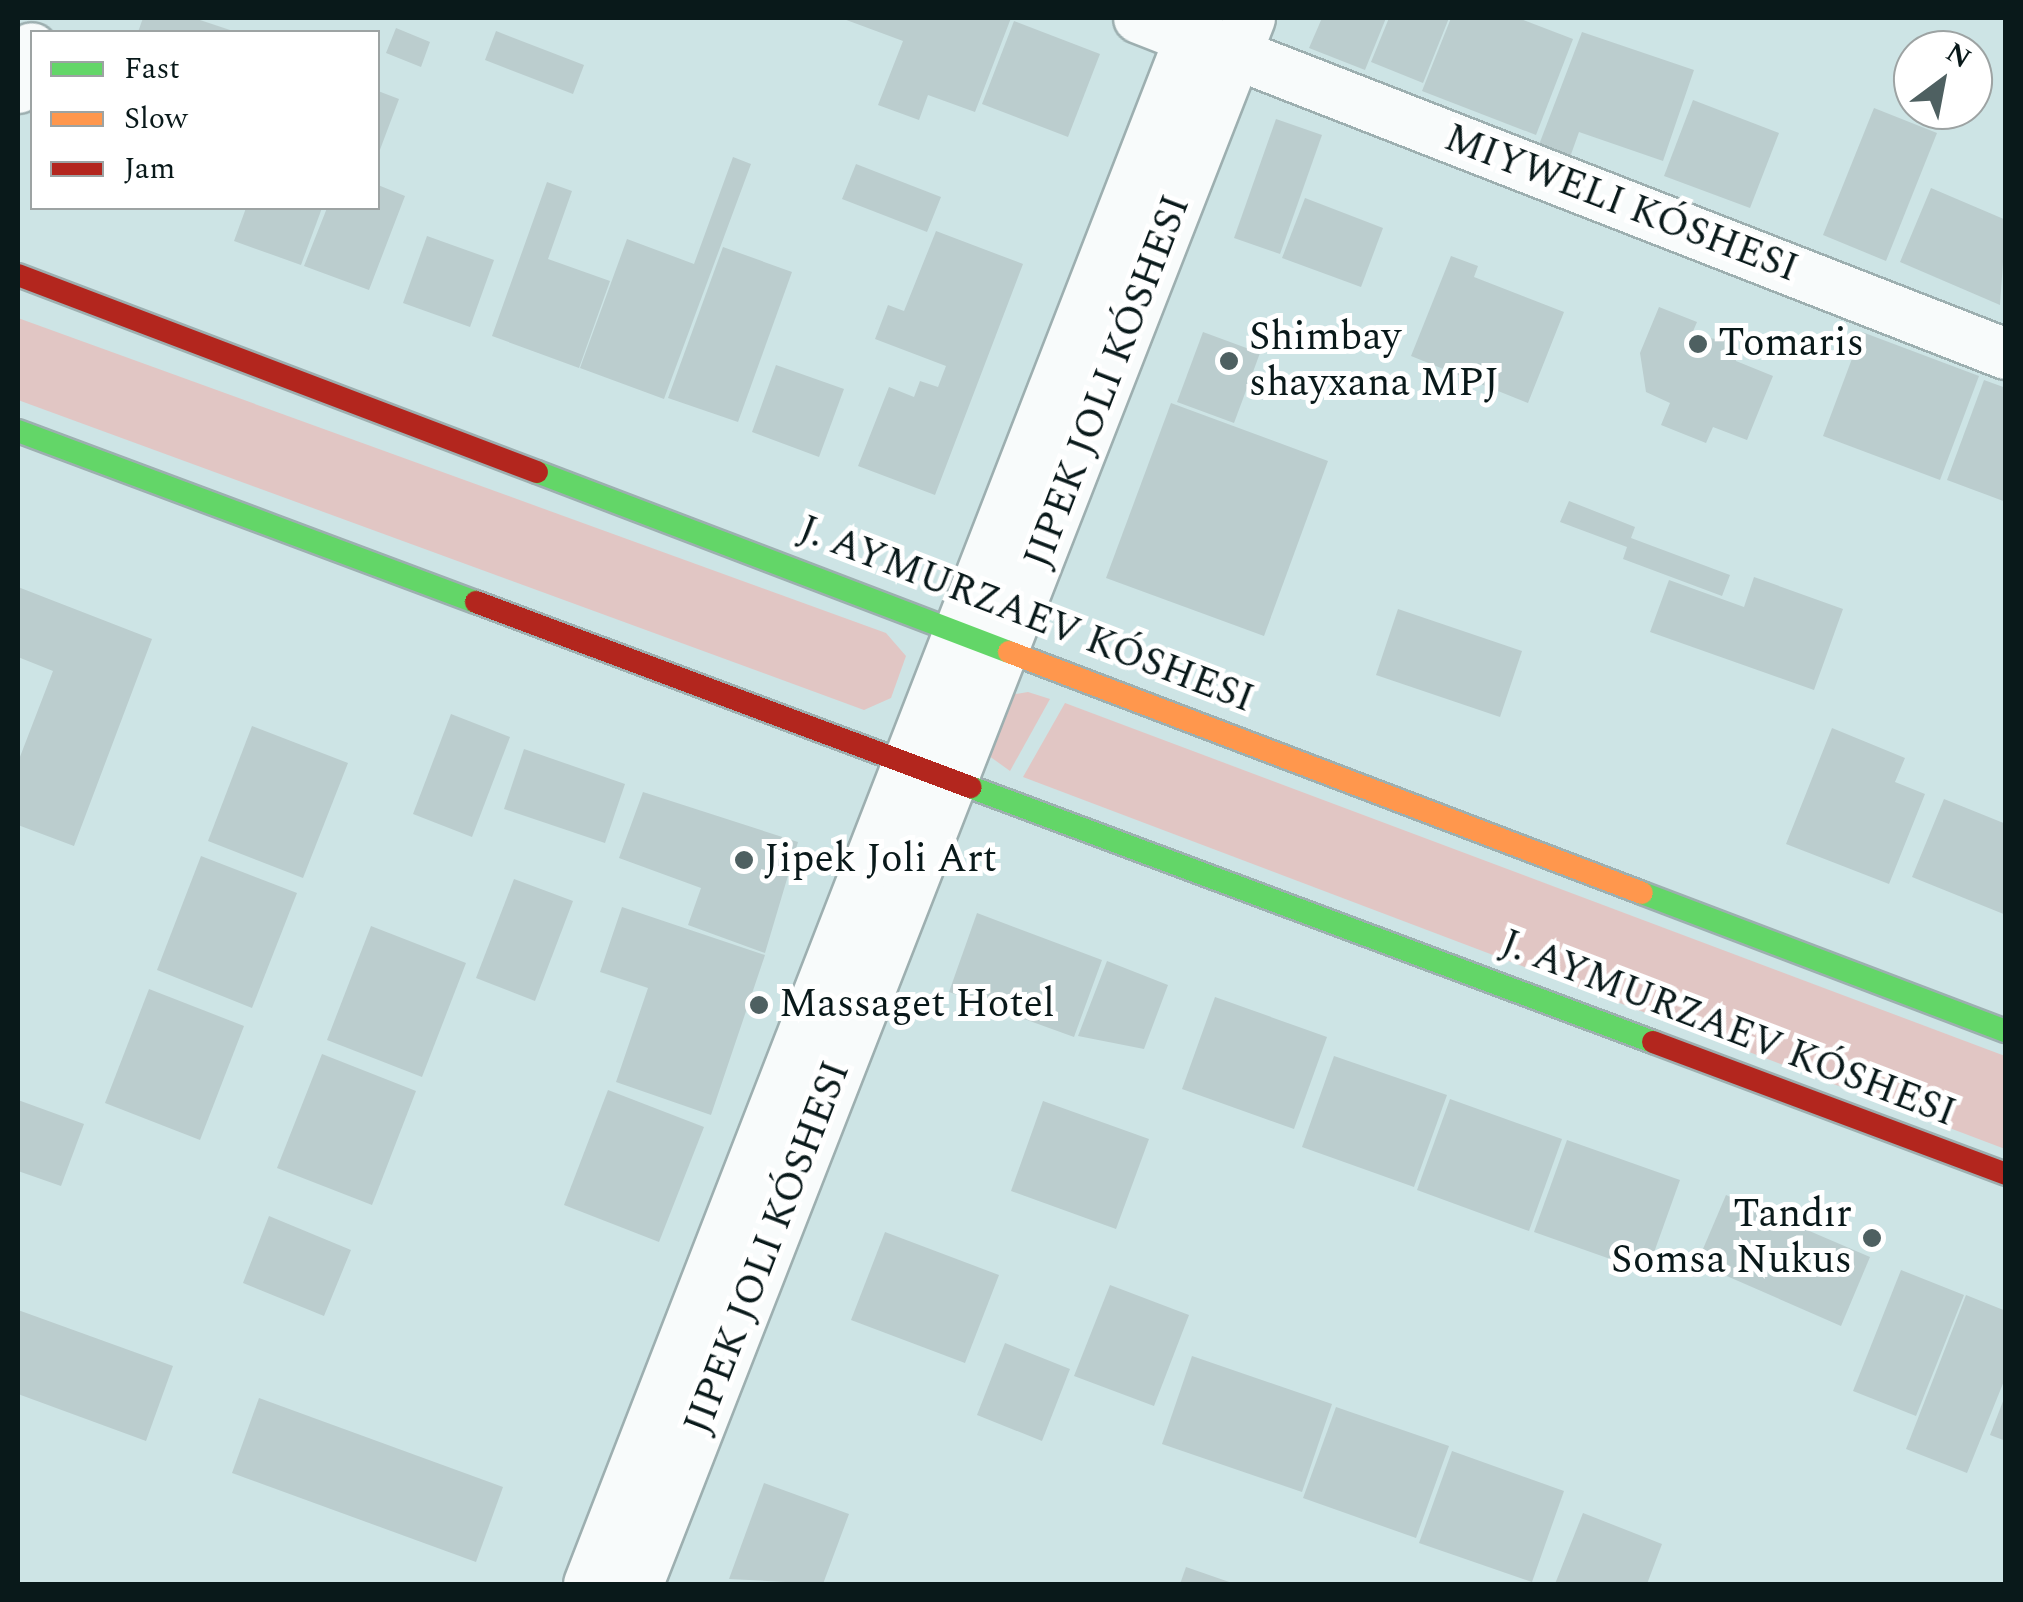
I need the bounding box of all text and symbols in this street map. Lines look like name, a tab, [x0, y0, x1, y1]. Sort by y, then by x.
legend	[30, 30, 380, 210]
north arrow	[1893, 30, 1993, 130]
text: N	[1937, 32, 1979, 80]
text: Fast	[124, 46, 180, 92]
text: Slow	[124, 96, 188, 142]
street label: MIYWELI KÓSHESI	[1438, 114, 1804, 294]
text: Jam	[124, 146, 175, 192]
street label: JIPEK JOLI KÓSHESI	[1015, 189, 1201, 575]
place label: Shimbay shayxana MPJ	[1249, 314, 1499, 408]
place label: Tomaris	[1718, 320, 1864, 368]
marker: Tomaris	[1687, 333, 1709, 355]
marker: Shimbay shayxana MPJ	[1218, 350, 1240, 372]
street label: J. AYMURZAEV KÓSHESI	[792, 506, 1260, 724]
place label: Jipek Joli Art	[764, 836, 997, 884]
marker: Jipek Joli Art	[733, 849, 755, 871]
street label: J. AYMURZAEV KÓSHESI	[1494, 920, 1962, 1138]
place label: Massaget Hotel	[779, 981, 1055, 1029]
marker: Massaget Hotel	[748, 994, 770, 1016]
street label: JIPEK JOLI KÓSHESI	[675, 1055, 861, 1441]
place label: Tandır Somsa Nukus	[1611, 1191, 1852, 1285]
marker: Tandır Somsa Nukus	[1861, 1227, 1883, 1249]

